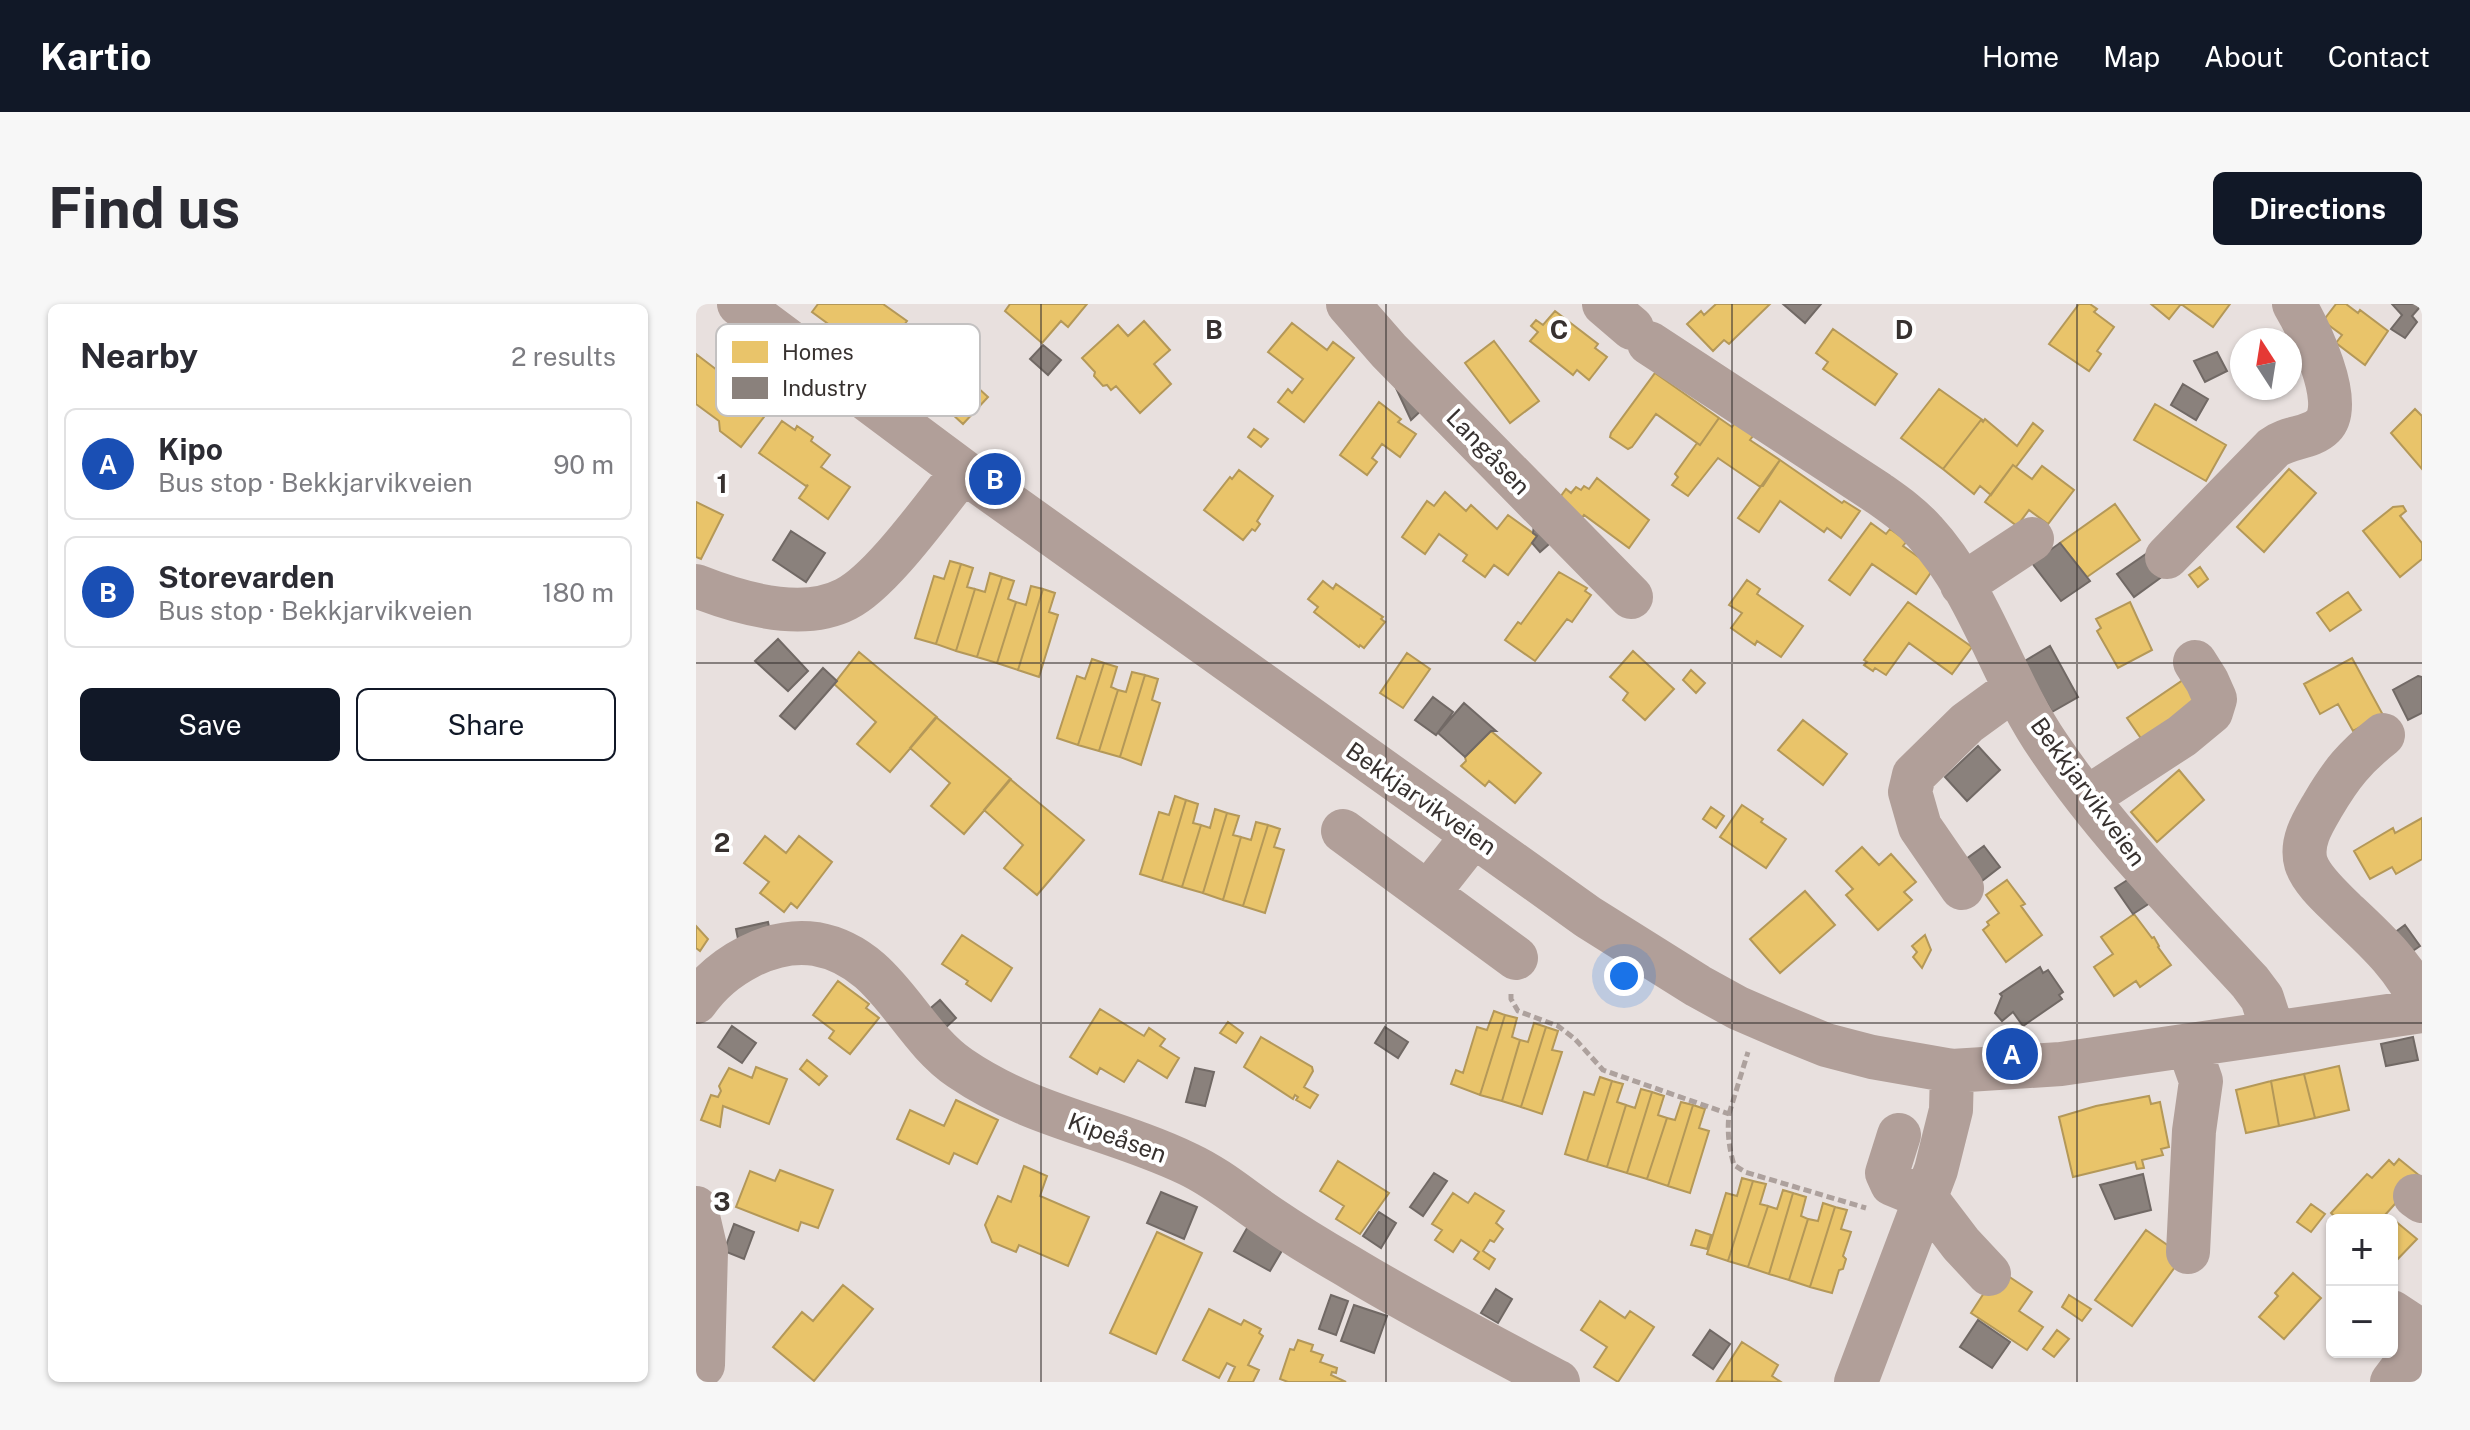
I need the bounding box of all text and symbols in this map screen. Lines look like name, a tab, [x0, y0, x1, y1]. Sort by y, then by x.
text: Kartio	[40, 34, 152, 79]
text: Home	[1982, 40, 2059, 73]
text: Map	[2103, 40, 2160, 73]
text: About	[2204, 40, 2284, 73]
text: Contact	[2328, 40, 2430, 73]
button: Directions	[2213, 172, 2422, 245]
text: Find us	[48, 175, 240, 241]
text: B	[1205, 314, 1223, 345]
text: C	[1550, 314, 1568, 345]
text: D	[1895, 314, 1913, 345]
legend	[716, 324, 980, 416]
north arrow	[2230, 328, 2302, 400]
text: Nearby	[80, 336, 198, 376]
text: Homes	[782, 339, 854, 365]
text: 2 results	[511, 341, 616, 372]
text: Industry	[782, 375, 867, 401]
street label: Langåsen	[1441, 403, 1536, 500]
text: Kipo	[158, 431, 223, 467]
text: A	[99, 449, 117, 480]
text: 90 m	[553, 449, 614, 480]
pin: B	[969, 449, 1021, 509]
text: Bus stop · Bekkjarvikveien	[158, 467, 473, 498]
text: 1	[716, 468, 728, 499]
text: Storevarden	[158, 559, 334, 595]
text: B	[99, 577, 117, 608]
text: 180 m	[542, 577, 614, 608]
text: Bus stop · Bekkjarvikveien	[158, 595, 473, 626]
button: Save	[80, 688, 340, 761]
button: Share	[356, 688, 616, 761]
street label: Bekkjarvikveien	[2026, 712, 2152, 871]
street label: Bekkjarvikveien	[1341, 736, 1502, 860]
text: 2	[714, 827, 730, 858]
your location	[1604, 956, 1644, 996]
pin: A	[1986, 1024, 2038, 1084]
street label: Kipeåsen	[1064, 1106, 1170, 1168]
text: 3	[713, 1186, 731, 1217]
map controls	[2326, 1214, 2398, 1358]
button: +	[2326, 1214, 2398, 1286]
button: −	[2326, 1286, 2398, 1358]

